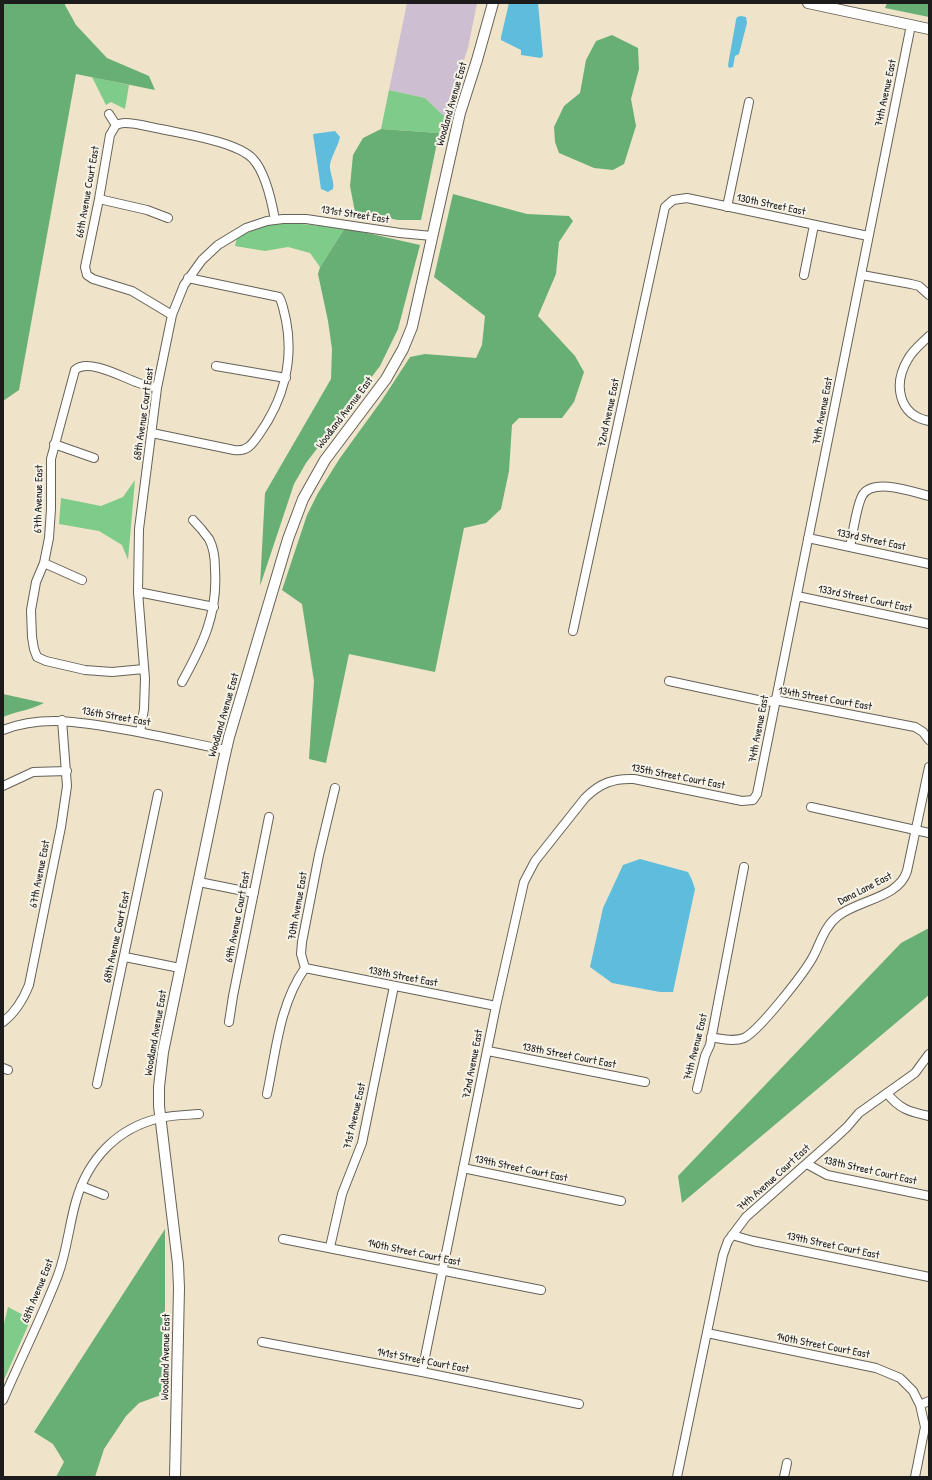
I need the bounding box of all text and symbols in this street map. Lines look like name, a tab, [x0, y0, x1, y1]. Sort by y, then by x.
street label: 74th Avenue East	[872, 58, 900, 128]
street label: Woodland Avenue East	[434, 61, 470, 147]
street label: 66th Avenue Court East	[73, 145, 103, 239]
street label: 130th Street East	[735, 191, 807, 219]
street label: 131st Street East	[320, 203, 390, 227]
street label: 68th Avenue Court East	[131, 367, 157, 461]
street label: Woodland Avenue East	[314, 374, 376, 452]
street label: 74th Avenue East	[810, 376, 836, 446]
street label: 72nd Avenue East	[595, 377, 623, 449]
street label: 67th Avenue East	[32, 465, 46, 533]
street label: 133rd Street East	[835, 526, 907, 554]
street label: 133rd Street Court East	[817, 583, 913, 615]
street label: Woodland Avenue East	[206, 672, 242, 758]
street label: 134th Street Court East	[777, 684, 873, 714]
street label: 74th Avenue East	[746, 694, 772, 764]
street label: 136th Street East	[81, 704, 151, 730]
street label: 135th Street Court East	[630, 761, 726, 793]
street label: 67th Avenue East	[27, 839, 53, 909]
street label: 69th Avenue Court East	[223, 870, 253, 964]
street label: Dana Lane East	[836, 870, 894, 908]
street label: 70th Avenue East	[286, 871, 310, 941]
street label: 68th Avenue Court East	[101, 890, 133, 984]
street label: 138th Street East	[367, 964, 439, 990]
street label: Woodland Avenue East	[142, 989, 170, 1077]
street label: 74th Avenue East	[681, 1012, 711, 1082]
street label: 72nd Avenue East	[460, 1028, 486, 1100]
street label: 138th Street Court East	[521, 1040, 617, 1072]
street label: 71st Avenue East	[341, 1082, 369, 1150]
street label: 74th Avenue Court East	[735, 1142, 813, 1214]
street label: 139th Street Court East	[473, 1153, 569, 1185]
street label: 138th Street Court East	[822, 1154, 918, 1188]
street label: 139th Street Court East	[785, 1230, 881, 1262]
street label: 140th Street Court East	[366, 1237, 462, 1269]
street label: 68th Avenue East	[19, 1257, 57, 1325]
street label: Woodland Avenue East	[159, 1314, 173, 1400]
street label: 140th Street Court East	[775, 1330, 871, 1362]
street label: 141st Street Court East	[376, 1346, 470, 1376]

